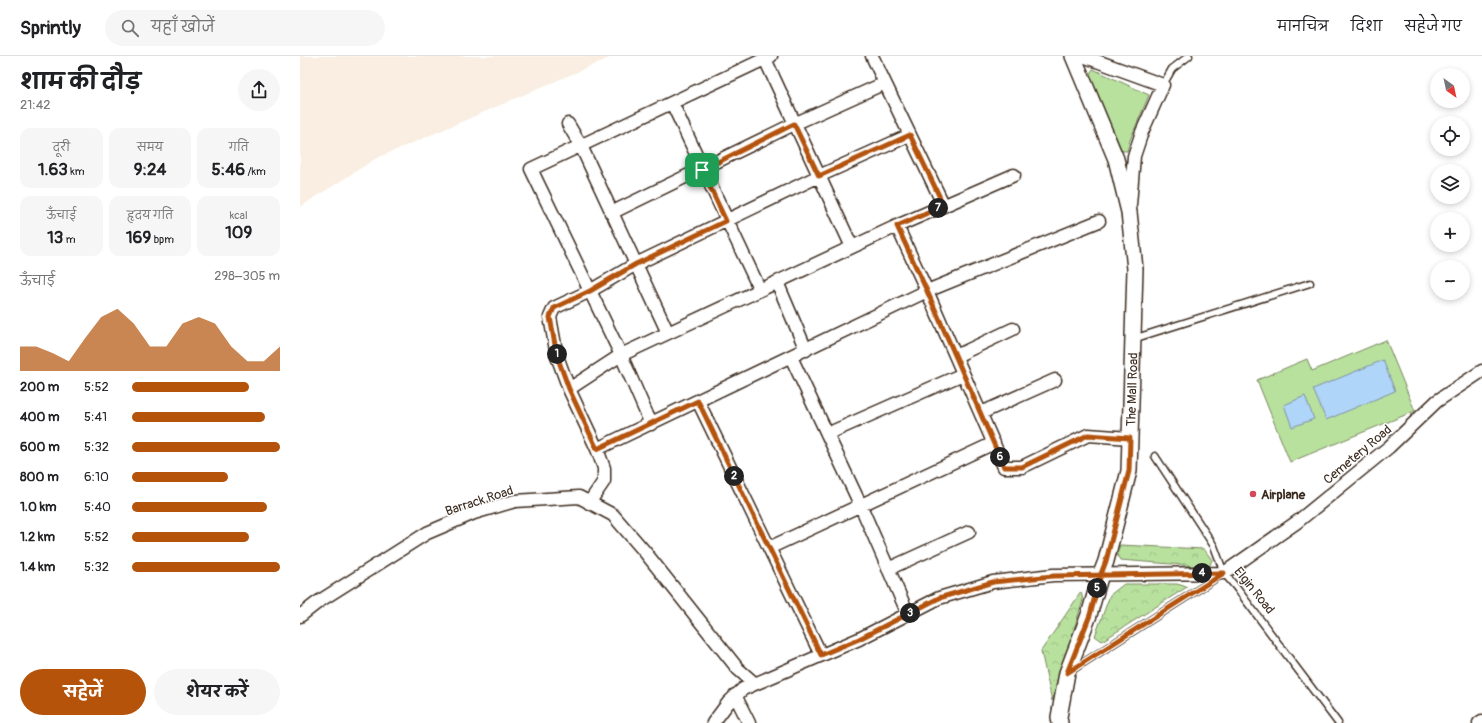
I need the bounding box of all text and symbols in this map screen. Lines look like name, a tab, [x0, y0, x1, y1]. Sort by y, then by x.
search box	[105, 10, 385, 46]
text: Sprintly	[20, 16, 81, 40]
icon: search	[119, 17, 141, 39]
text: यहाँ खोजें	[151, 18, 215, 37]
text: मानचित्र	[1277, 18, 1329, 35]
text: दिशा	[1351, 18, 1382, 35]
text: सहेजे गए	[1404, 18, 1462, 35]
text: शाम की दौड़	[20, 68, 141, 96]
north arrow	[1430, 68, 1470, 108]
map controls	[1430, 68, 1470, 300]
button: share	[238, 69, 280, 111]
text: 21:42	[20, 97, 51, 113]
button: locate	[1430, 116, 1470, 156]
text: दूरी	[53, 141, 70, 154]
text: समय	[137, 141, 163, 154]
text: गति	[229, 141, 249, 154]
pin	[685, 153, 719, 187]
text: 1.63	[38, 159, 68, 180]
text: 9:24	[134, 159, 166, 180]
text: 5:46	[212, 159, 245, 180]
icon: arrive	[691, 159, 713, 181]
button: layers	[1430, 164, 1470, 204]
text: km	[68, 165, 85, 178]
text: /km	[245, 165, 266, 178]
pin: 7	[928, 198, 948, 218]
text: 7	[935, 201, 941, 214]
text: ऊँचाई	[47, 209, 76, 222]
text: हृदय गति	[127, 209, 173, 222]
text: kcal	[230, 209, 248, 222]
button: +	[1430, 212, 1470, 252]
text: 109	[225, 222, 252, 243]
text: 13	[47, 227, 63, 248]
text: 169	[126, 227, 151, 248]
text: m	[63, 233, 75, 246]
text: bpm	[151, 233, 174, 246]
button: −	[1430, 260, 1470, 300]
text: 298–305 m	[214, 268, 280, 284]
text: ऊँचाई	[20, 273, 55, 289]
pin: 1	[547, 344, 567, 364]
text: 1	[555, 347, 559, 360]
street label: The Mall Road	[1123, 352, 1142, 427]
text: 200 m	[20, 379, 59, 395]
text: 5:52	[84, 379, 109, 395]
text: 400 m	[20, 409, 60, 425]
text: 5:41	[84, 409, 107, 425]
street label: Cemetery Road	[1320, 422, 1395, 488]
text: 600 m	[20, 439, 60, 455]
text: 5:32	[84, 439, 109, 455]
pin: 6	[990, 447, 1010, 467]
text: 6	[997, 450, 1003, 463]
pin: 2	[724, 466, 744, 486]
text: 800 m	[20, 469, 59, 485]
text: 6:10	[84, 469, 109, 485]
text: 2	[731, 469, 737, 482]
street label: Barrack Road	[443, 482, 515, 519]
place label: Airplane	[1261, 487, 1306, 503]
marker: Airplane	[1248, 489, 1258, 499]
text: 1.0 km	[20, 499, 57, 515]
text: 5:40	[84, 499, 111, 515]
text: 1.2 km	[20, 529, 55, 545]
text: 5:52	[84, 529, 109, 545]
text: 1.4 km	[20, 559, 55, 575]
text: 5:32	[84, 559, 109, 575]
pin: 4	[1192, 563, 1212, 583]
street label: Elgin Road	[1230, 564, 1278, 617]
text: 4	[1199, 566, 1205, 579]
pin: 5	[1087, 578, 1107, 598]
text: 5	[1094, 581, 1100, 594]
pin: 3	[900, 603, 920, 623]
text: 3	[907, 606, 913, 619]
button: सहेजें	[20, 669, 146, 715]
button: शेयर करें	[154, 669, 280, 715]

